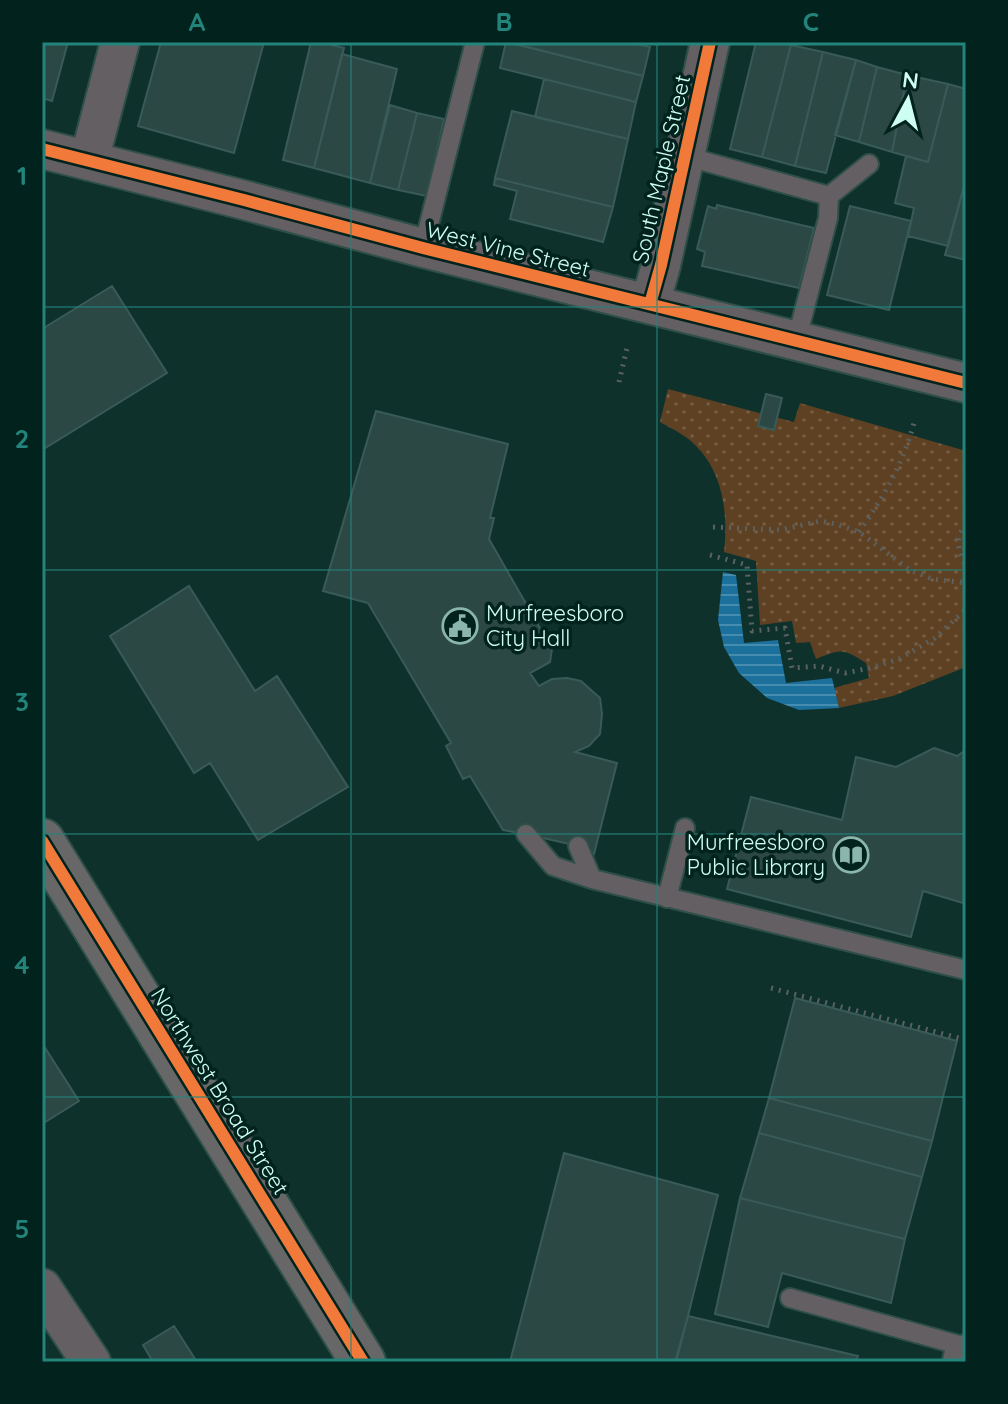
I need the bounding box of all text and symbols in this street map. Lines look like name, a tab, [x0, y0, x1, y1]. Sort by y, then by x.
text: A	[189, 5, 206, 38]
text: B	[495, 5, 513, 38]
text: C	[803, 5, 819, 38]
north arrow	[868, 60, 948, 140]
text: N	[901, 65, 920, 95]
street label: South Maple Street	[626, 72, 696, 266]
text: 1	[17, 159, 27, 192]
street label: West Vine Street	[423, 215, 593, 283]
text: 2	[15, 422, 29, 455]
place label: Murfreesboro City Hall	[486, 599, 624, 652]
public building icon: Murfreesboro City Hall	[441, 607, 479, 645]
text: 3	[15, 685, 29, 718]
place label: Murfreesboro Public Library	[687, 828, 825, 881]
library icon: Murfreesboro Public Library	[832, 836, 870, 874]
text: 4	[14, 948, 30, 981]
street label: Northwest Broad Street	[145, 982, 295, 1200]
text: 5	[15, 1212, 29, 1245]

